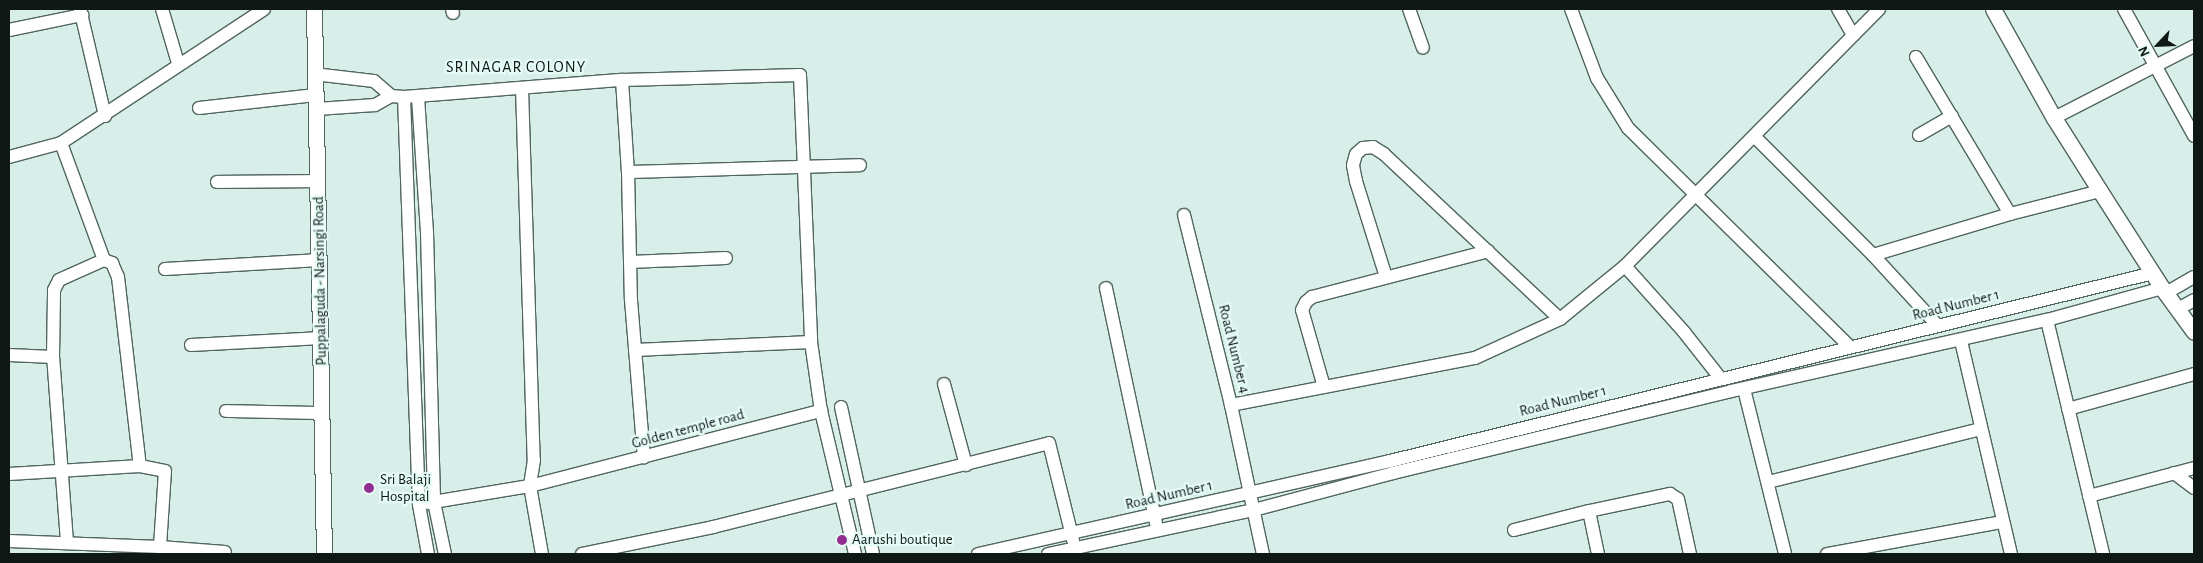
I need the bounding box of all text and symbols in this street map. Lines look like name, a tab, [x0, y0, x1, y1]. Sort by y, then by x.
north arrow	[2133, 20, 2183, 70]
text: N	[2136, 44, 2153, 59]
district label: SRINAGAR COLONY	[444, 57, 588, 77]
street label: Puppalaguda - Narsingi Road	[310, 196, 330, 366]
street label: Road Number 1	[1911, 286, 2001, 324]
street label: Road Number 4	[1214, 303, 1254, 395]
street label: Road Number 1	[1518, 382, 1608, 420]
street label: Golden temple road	[630, 405, 746, 453]
place label: Sri Balaji Hospital	[380, 470, 431, 505]
street label: Road Number 1	[1124, 476, 1214, 514]
marker: Sri Balaji Hospital	[362, 481, 376, 495]
place label: Aarushi boutique	[852, 531, 953, 549]
marker: Aarushi boutique	[836, 534, 848, 546]

